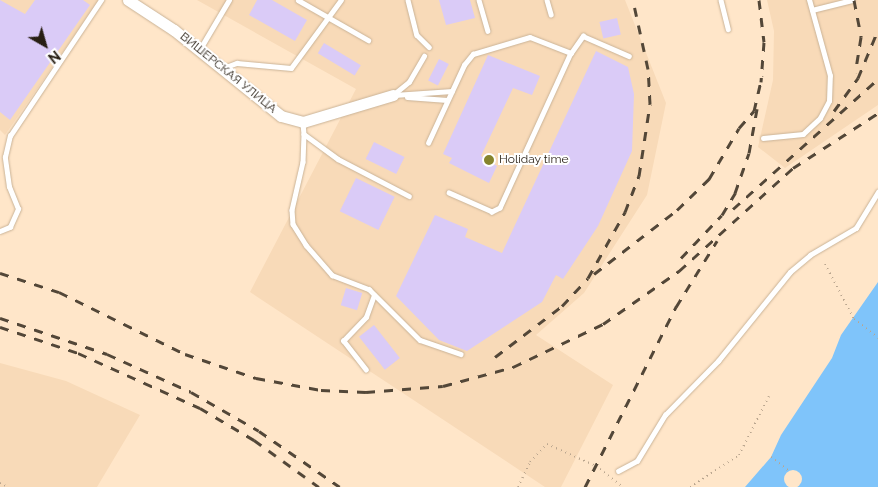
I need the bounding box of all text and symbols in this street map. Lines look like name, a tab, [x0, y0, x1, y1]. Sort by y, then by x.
north arrow	[20, 20, 70, 70]
street label: ВИШЕРСКАЯ УЛИЦА	[177, 30, 279, 116]
text: N	[45, 47, 63, 66]
place label: Holiday time	[499, 153, 569, 167]
marker: Holiday time	[483, 154, 495, 166]

